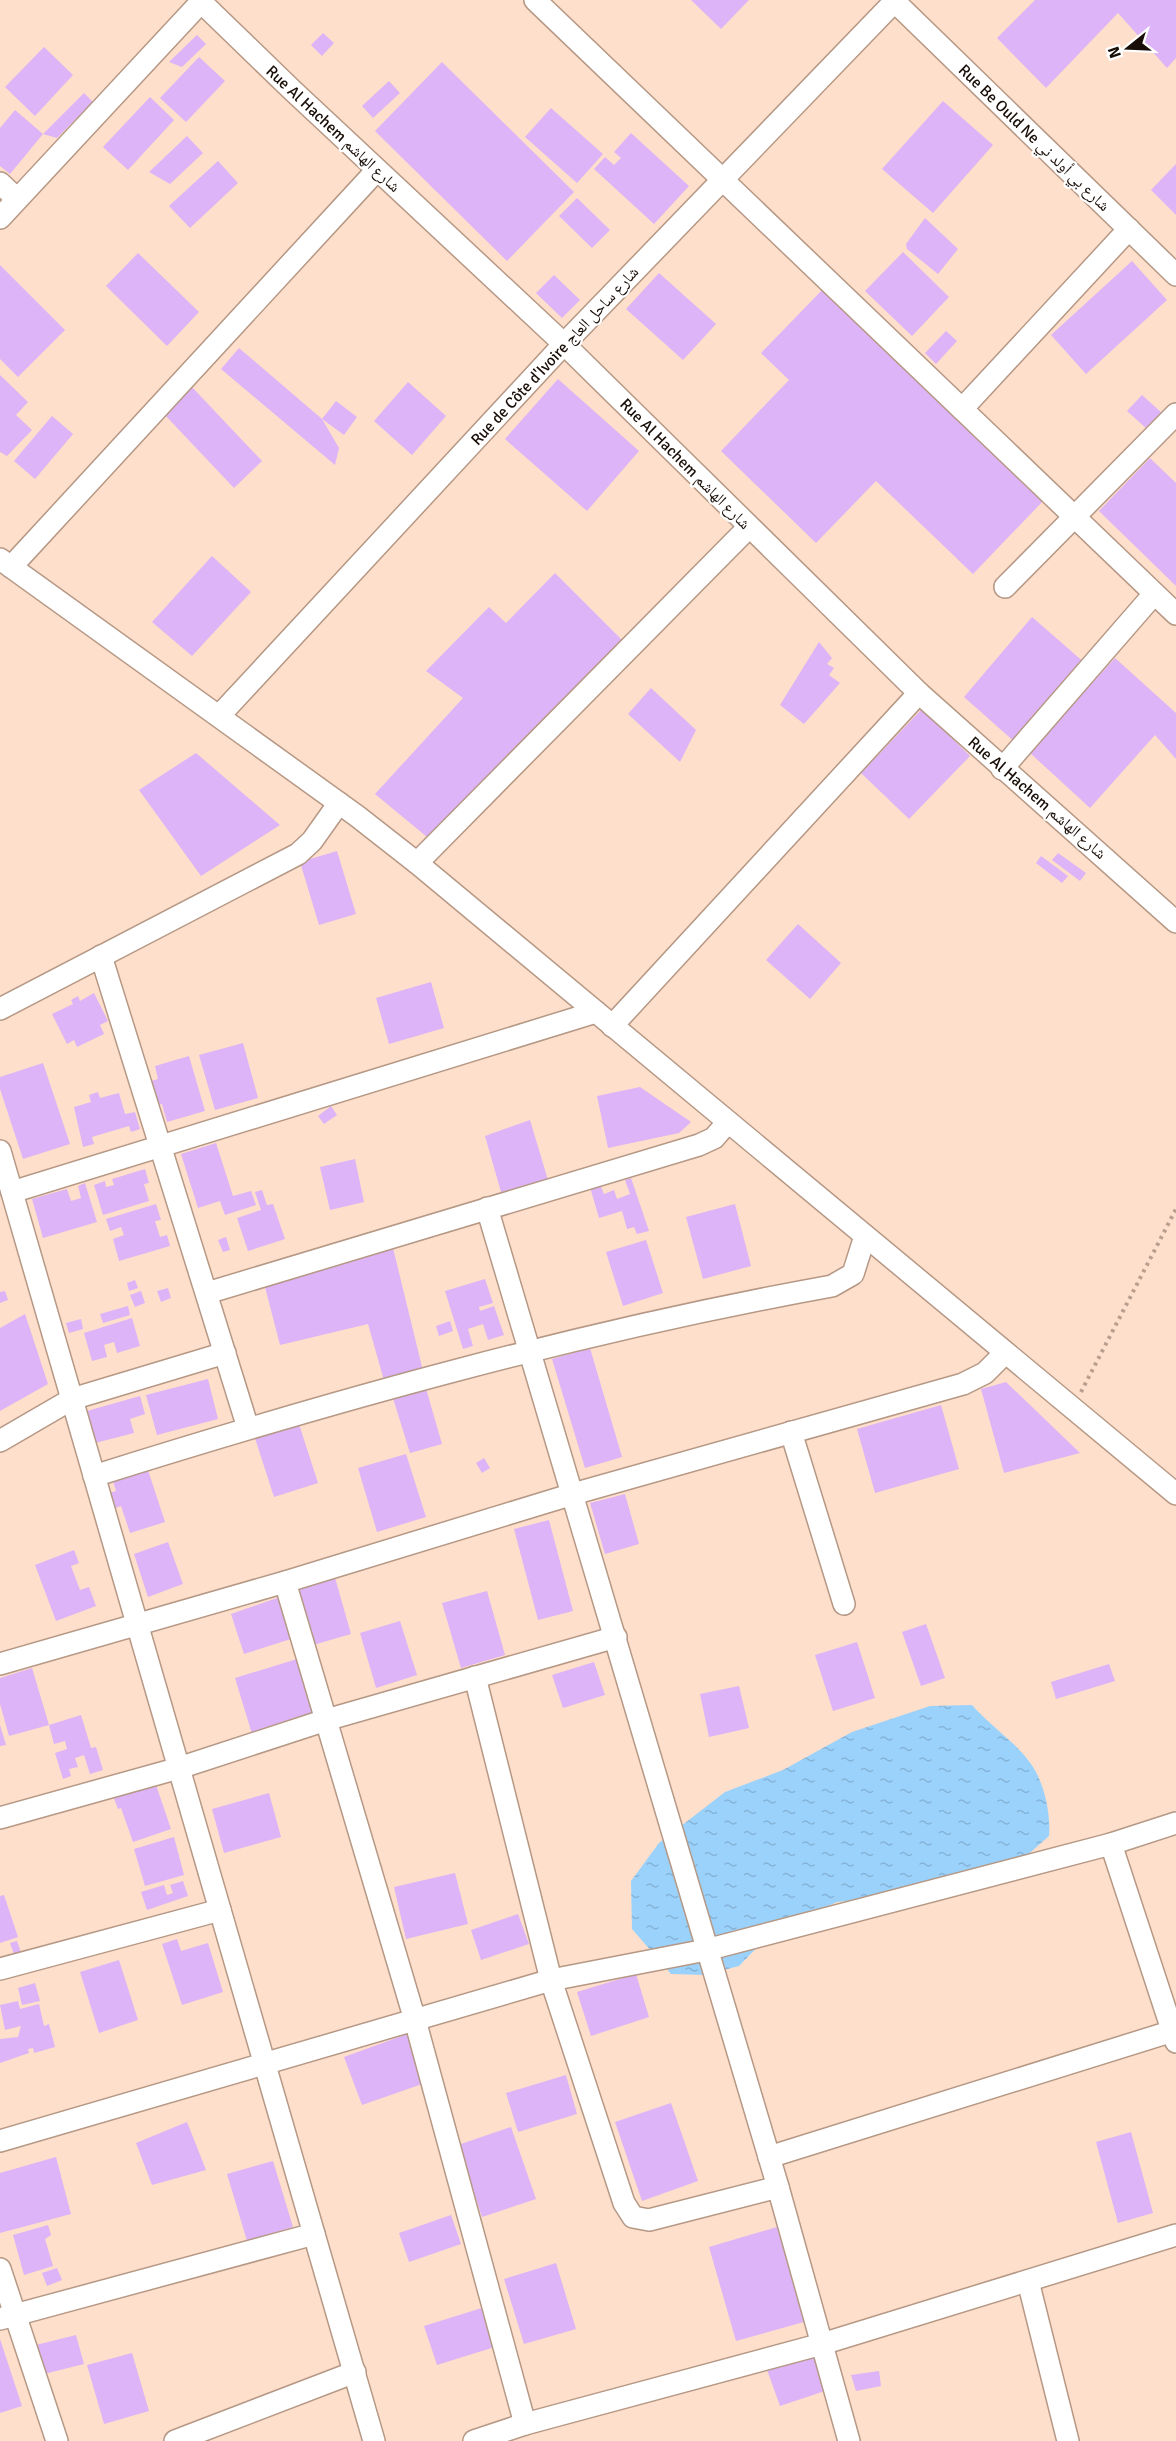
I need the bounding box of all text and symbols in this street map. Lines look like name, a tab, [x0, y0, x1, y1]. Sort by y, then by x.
north arrow	[1098, 18, 1158, 78]
text: N	[1103, 44, 1126, 61]
street label: Rue Be Ould Ne شارع بي أولد ني	[953, 60, 1114, 217]
street label: Rue Al Hachem شارع الهاشم	[261, 61, 405, 197]
street label: Rue de Côte d'Ivoire شارع ساحل العاج	[467, 262, 643, 450]
street label: Rue Al Hachem شارع الهاشم	[615, 394, 755, 534]
street label: Rue Al Hachem شارع الهاشم	[964, 732, 1110, 864]

